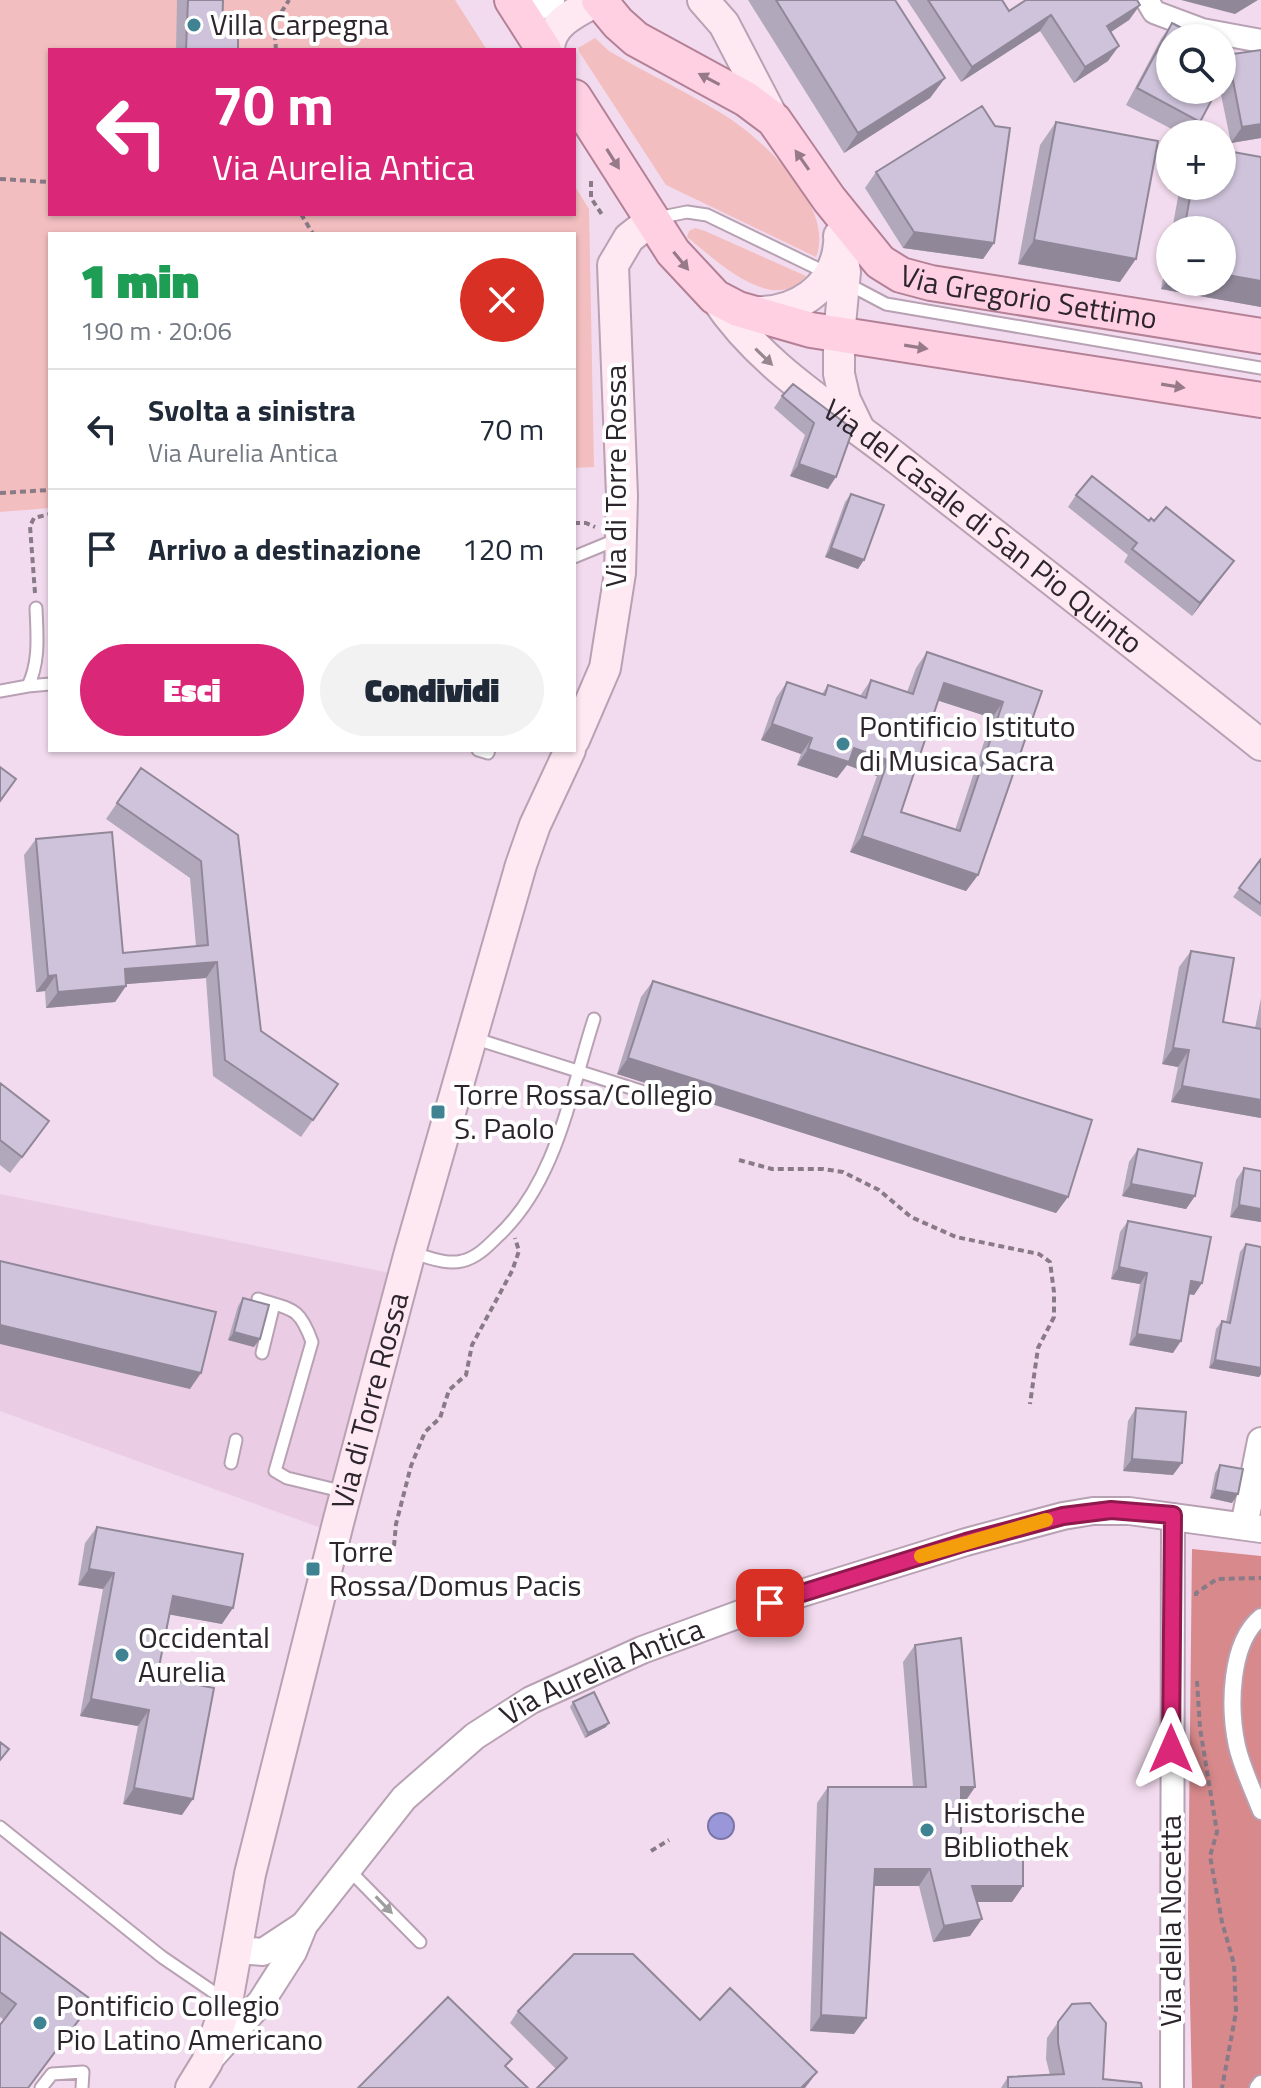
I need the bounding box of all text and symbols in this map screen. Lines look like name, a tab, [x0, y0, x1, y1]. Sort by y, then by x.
place label: Villa Carpegna	[210, 1, 389, 47]
marker: Villa Carpegna	[185, 16, 203, 34]
map controls	[1156, 24, 1236, 296]
button: search	[1156, 24, 1236, 104]
text: 70 m	[212, 62, 334, 147]
one-way arrow	[697, 72, 720, 85]
icon: left	[80, 80, 184, 184]
button: +	[1156, 120, 1236, 200]
text: Via Aurelia Antica	[212, 139, 475, 194]
one-way arrow	[605, 148, 619, 170]
one-way arrow	[795, 149, 810, 170]
button: −	[1156, 216, 1236, 296]
text: 1 min	[80, 244, 199, 317]
one-way arrow	[672, 251, 689, 271]
street label: Via Gregorio Settimo	[895, 252, 1161, 341]
button: close	[460, 258, 544, 342]
text: 190 m · 20:06	[80, 311, 232, 350]
one-way arrow	[904, 341, 929, 354]
one-way arrow	[755, 348, 774, 366]
street label: Via di Torre Rossa	[592, 365, 638, 587]
one-way arrow	[1161, 380, 1186, 393]
text: Svolta a sinistra	[148, 387, 356, 433]
street label: Via del Casale di San Pio Quinto	[814, 387, 1153, 665]
text: 70 m	[479, 406, 544, 452]
icon: left	[80, 407, 124, 451]
text: Via Aurelia Antica	[148, 433, 338, 472]
text: Arrivo a destinazione	[148, 526, 421, 572]
text: 120 m	[462, 526, 544, 572]
icon: arrive	[80, 527, 124, 571]
button: Esci	[80, 644, 304, 736]
button: Condividi	[320, 644, 544, 736]
place label: Pontificio Istituto di Musica Sacra	[859, 703, 1075, 783]
marker: Pontificio Istituto di Musica Sacra	[834, 735, 852, 753]
place label: Torre Rossa/Collegio S. Paolo	[454, 1071, 713, 1151]
marker: Torre Rossa/Collegio S. Paolo	[429, 1103, 447, 1121]
street label: Via di Torre Rossa	[319, 1287, 420, 1514]
place label: Torre Rossa/Domus Pacis	[329, 1528, 581, 1608]
marker: Torre Rossa/Domus Pacis	[304, 1560, 322, 1578]
pin	[736, 1569, 804, 1637]
icon: arrive	[748, 1581, 792, 1625]
street label: Via Aurelia Antica	[490, 1605, 710, 1736]
place label: Occidental Aurelia	[138, 1614, 270, 1694]
marker: Occidental Aurelia	[113, 1646, 131, 1664]
position arrow	[1129, 1707, 1213, 1791]
place label: Historische Bibliothek	[943, 1789, 1085, 1869]
street label: Via della Nocetta	[1147, 1815, 1193, 2027]
marker: Historische Bibliothek	[918, 1821, 936, 1839]
one-way arrow	[374, 1895, 393, 1914]
place label: Pontificio Collegio Pio Latino Americano	[56, 1982, 323, 2062]
marker: Pontificio Collegio Pio Latino Americano	[31, 2014, 49, 2032]

